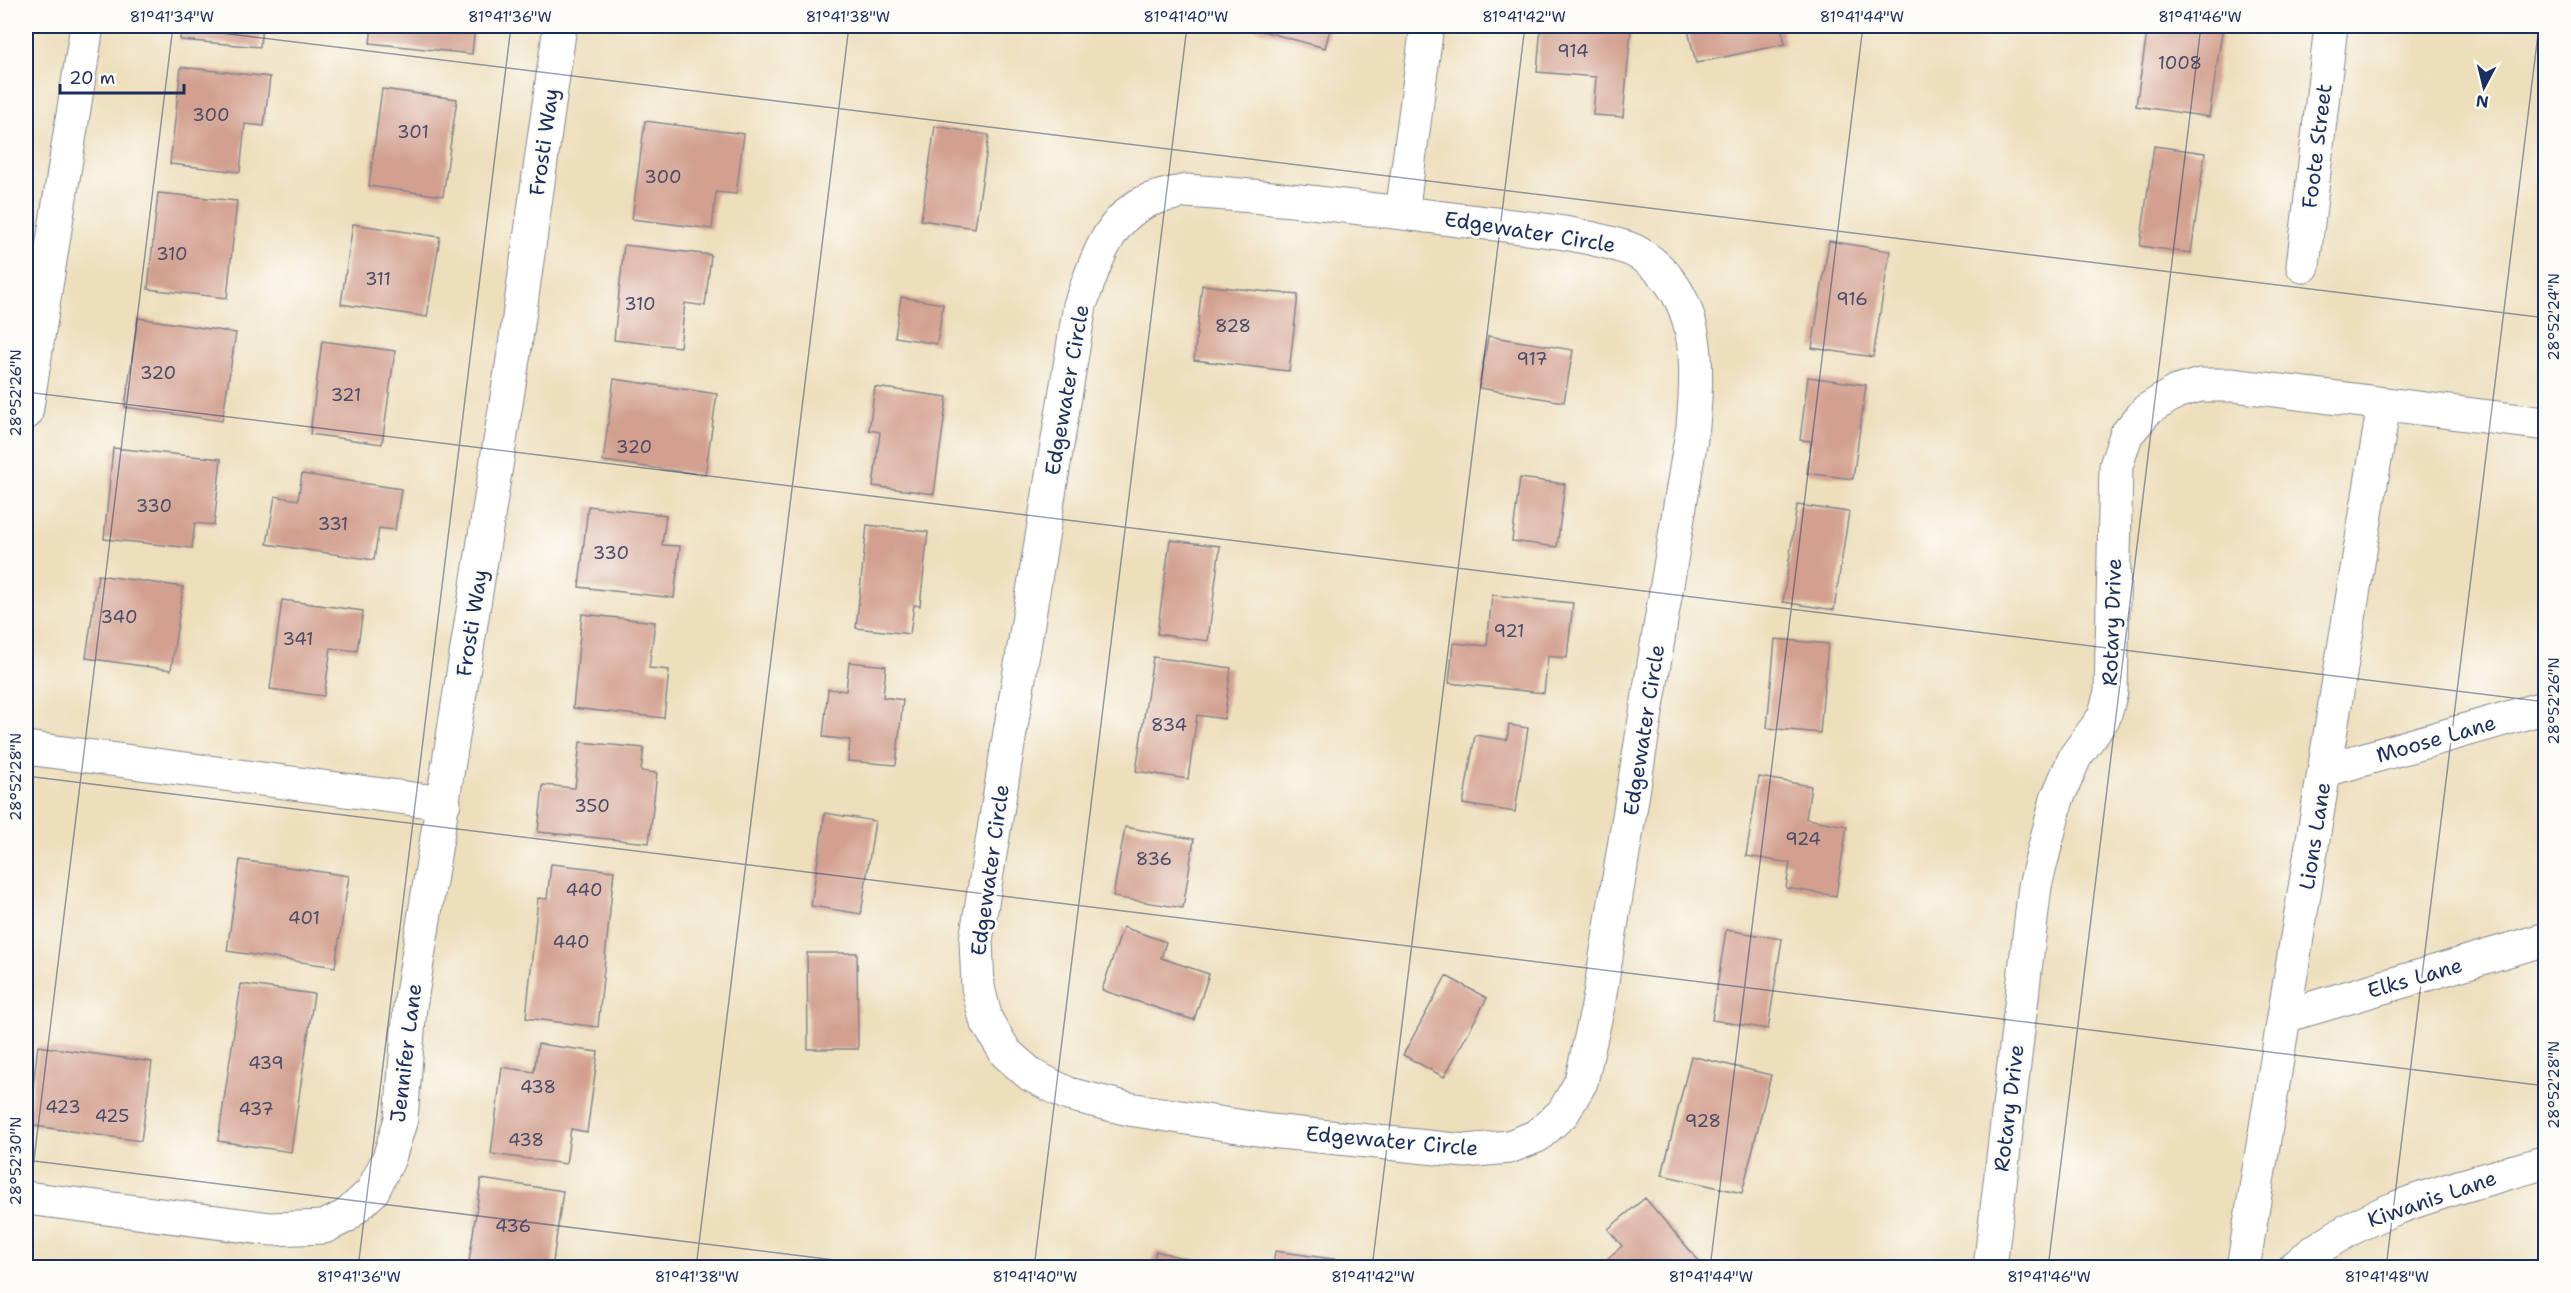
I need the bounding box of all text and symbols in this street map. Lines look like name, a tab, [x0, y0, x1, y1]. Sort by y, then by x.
text: 81°41'34"W	[130, 7, 214, 27]
text: 81°41'36"W	[468, 7, 552, 27]
text: 81°41'38"W	[806, 7, 890, 27]
text: 81°41'40"W	[1144, 7, 1228, 27]
text: 81°41'42"W	[1482, 7, 1566, 27]
text: 81°41'44"W	[1820, 7, 1904, 27]
text: 81°41'46"W	[2158, 7, 2242, 27]
house number: 914	[1557, 39, 1589, 63]
house number: 1008	[2158, 51, 2202, 75]
scale bar	[60, 57, 184, 95]
north arrow	[2454, 57, 2514, 117]
text: 20 m	[69, 66, 115, 90]
street label: Foote Street	[2295, 82, 2339, 210]
street label: Frosti Way	[523, 87, 565, 197]
text: N	[2475, 90, 2490, 113]
house number: 300	[192, 103, 230, 127]
house number: 301	[397, 120, 429, 144]
house number: 300	[644, 165, 682, 189]
street label: Edgewater Circle	[1442, 205, 1618, 259]
house number: 310	[156, 242, 188, 266]
house number: 311	[365, 267, 391, 291]
text: 28°52'24"N	[2544, 273, 2564, 361]
house number: 916	[1836, 287, 1868, 311]
house number: 310	[624, 292, 656, 316]
street label: Edgewater Circle	[1038, 302, 1096, 478]
house number: 828	[1215, 314, 1251, 338]
house number: 917	[1516, 347, 1548, 371]
text: 28°52'26"N	[6, 349, 26, 437]
house number: 320	[140, 361, 176, 385]
house number: 321	[331, 383, 361, 407]
house number: 320	[616, 435, 652, 459]
house number: 330	[136, 494, 172, 518]
house number: 331	[318, 512, 348, 536]
house number: 330	[593, 541, 629, 565]
street label: Rotary Drive	[2096, 558, 2128, 686]
street label: Frosti Way	[450, 567, 494, 679]
house number: 340	[101, 605, 137, 629]
house number: 921	[1494, 619, 1524, 643]
house number: 341	[282, 627, 314, 651]
street label: Edgewater Circle	[1617, 642, 1671, 818]
text: 28°52'26"N	[2544, 657, 2564, 745]
street label: Moose Lane	[2373, 709, 2499, 769]
house number: 834	[1151, 713, 1187, 737]
text: 28°52'28"N	[6, 733, 26, 821]
street label: Lions Lane	[2293, 780, 2337, 892]
street label: Edgewater Circle	[964, 782, 1016, 958]
house number: 350	[574, 794, 610, 818]
house number: 924	[1785, 827, 1821, 851]
house number: 836	[1136, 847, 1172, 871]
house number: 440	[565, 878, 603, 902]
house number: 401	[288, 906, 320, 930]
house number: 440	[552, 930, 590, 954]
street label: Elks Lane	[2364, 951, 2466, 1005]
street label: Jennifer Lane	[384, 982, 428, 1124]
text: 28°52'28"N	[2544, 1041, 2564, 1129]
street label: Rotary Drive	[1987, 1043, 2031, 1173]
house number: 439	[248, 1051, 284, 1075]
house number: 438	[520, 1075, 556, 1099]
house number: 423	[45, 1095, 81, 1119]
house number: 437	[238, 1097, 274, 1121]
house number: 425	[95, 1104, 129, 1128]
house number: 928	[1685, 1109, 1721, 1133]
text: 28°52'30"N	[6, 1117, 26, 1205]
street label: Edgewater Circle	[1305, 1120, 1479, 1162]
house number: 438	[508, 1128, 544, 1152]
street label: Kiwanis Lane	[2364, 1164, 2500, 1234]
house number: 436	[495, 1214, 531, 1238]
text: 81°41'36"W	[317, 1267, 401, 1287]
text: 81°41'38"W	[655, 1267, 739, 1287]
text: 81°41'40"W	[993, 1267, 1077, 1287]
text: 81°41'42"W	[1331, 1267, 1415, 1287]
text: 81°41'44"W	[1669, 1267, 1753, 1287]
text: 81°41'46"W	[2007, 1267, 2091, 1287]
text: 81°41'48"W	[2345, 1267, 2429, 1287]

